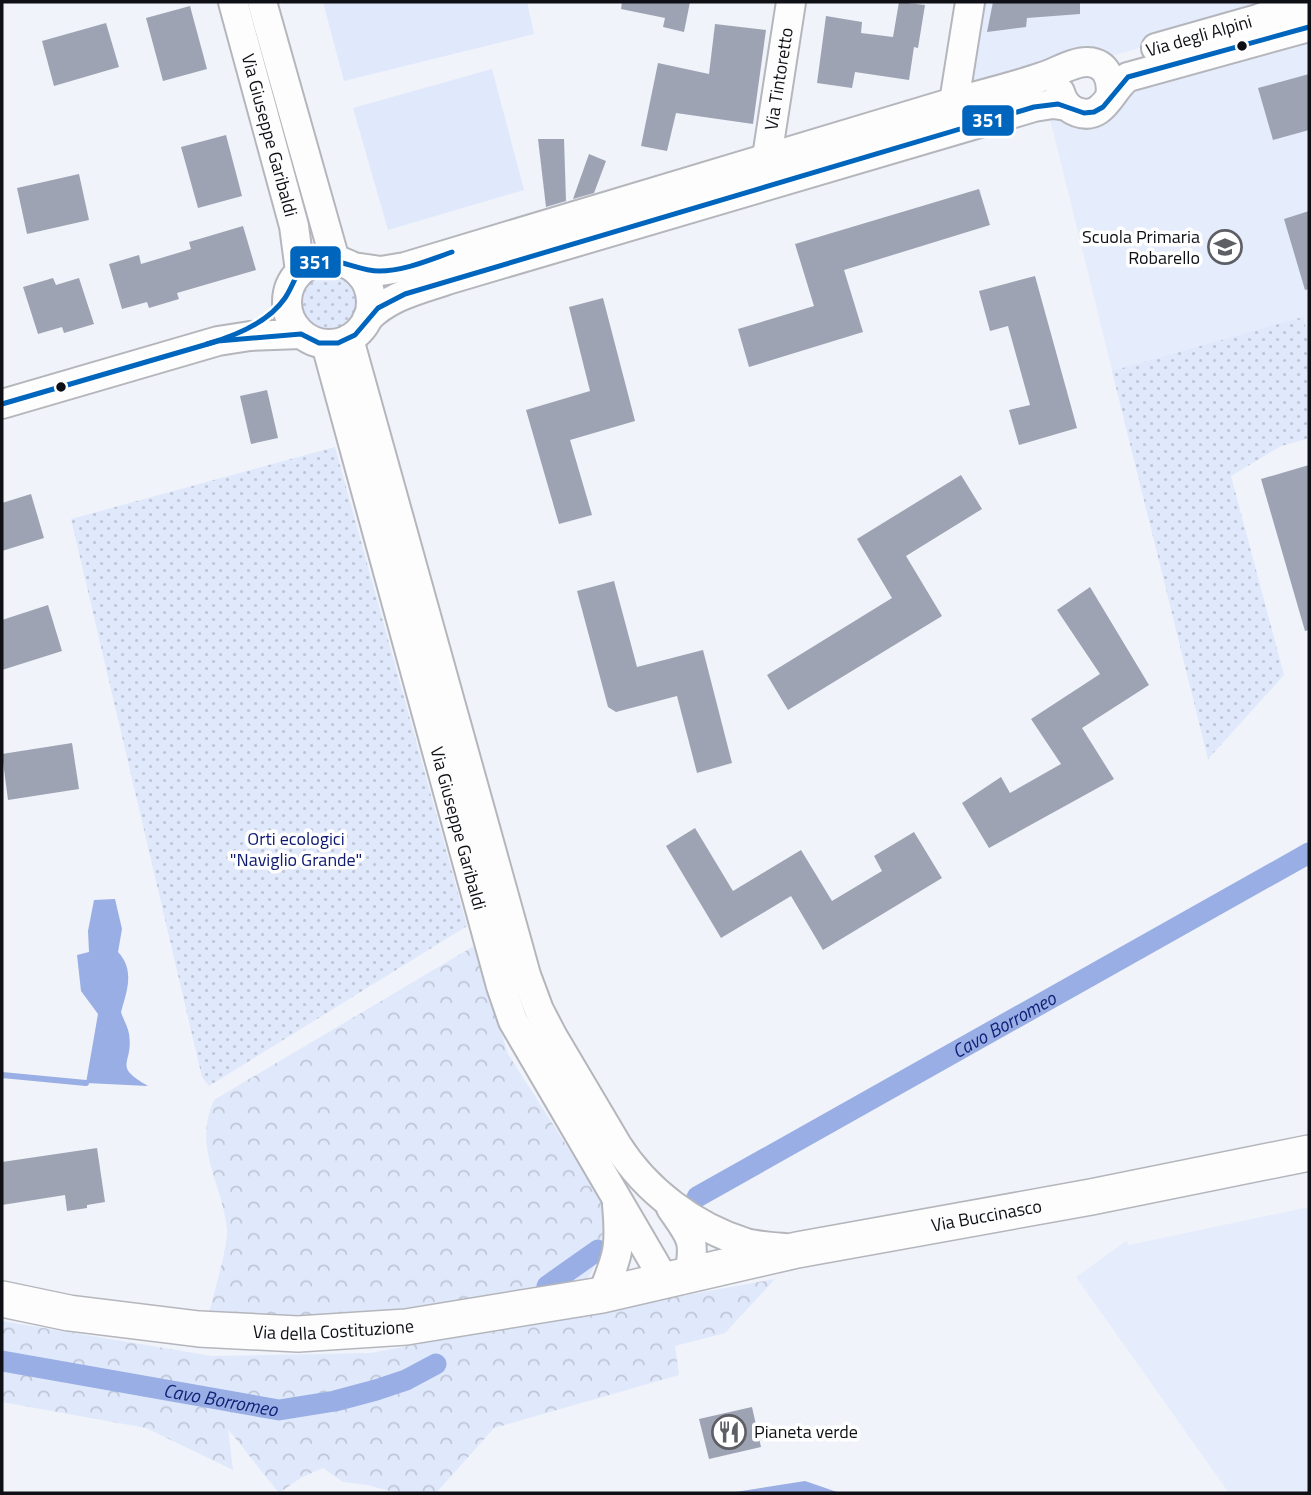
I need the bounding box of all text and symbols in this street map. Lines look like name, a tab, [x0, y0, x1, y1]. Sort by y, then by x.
street label: Via degli Alpini	[1143, 7, 1255, 64]
street label: Via Tintoretto	[757, 26, 800, 132]
unlabelled marker	[1235, 39, 1249, 53]
street label: Via Giuseppe Garibaldi	[235, 50, 305, 220]
line badge: 351	[961, 104, 1015, 137]
text: 351	[972, 105, 1004, 134]
place label: Scuola Primaria Robarello	[1082, 223, 1200, 271]
school or university icon: Scuola Primaria Robarello	[1206, 228, 1244, 266]
line badge: 351	[289, 245, 342, 279]
text: 351	[299, 247, 331, 276]
unlabelled marker	[54, 380, 68, 394]
street label: Via Giuseppe Garibaldi	[423, 744, 494, 913]
park label: Orti ecologici "Naviglio Grande"	[230, 825, 362, 873]
water label: Cavo Borromeo	[946, 983, 1061, 1065]
street label: Via Buccinasco	[929, 1192, 1044, 1239]
street label: Via della Costituzione	[252, 1312, 416, 1347]
water label: Cavo Borromeo	[161, 1375, 281, 1424]
restaurant icon: Pianeta verde	[710, 1413, 748, 1451]
place label: Pianeta verde	[754, 1418, 858, 1445]

